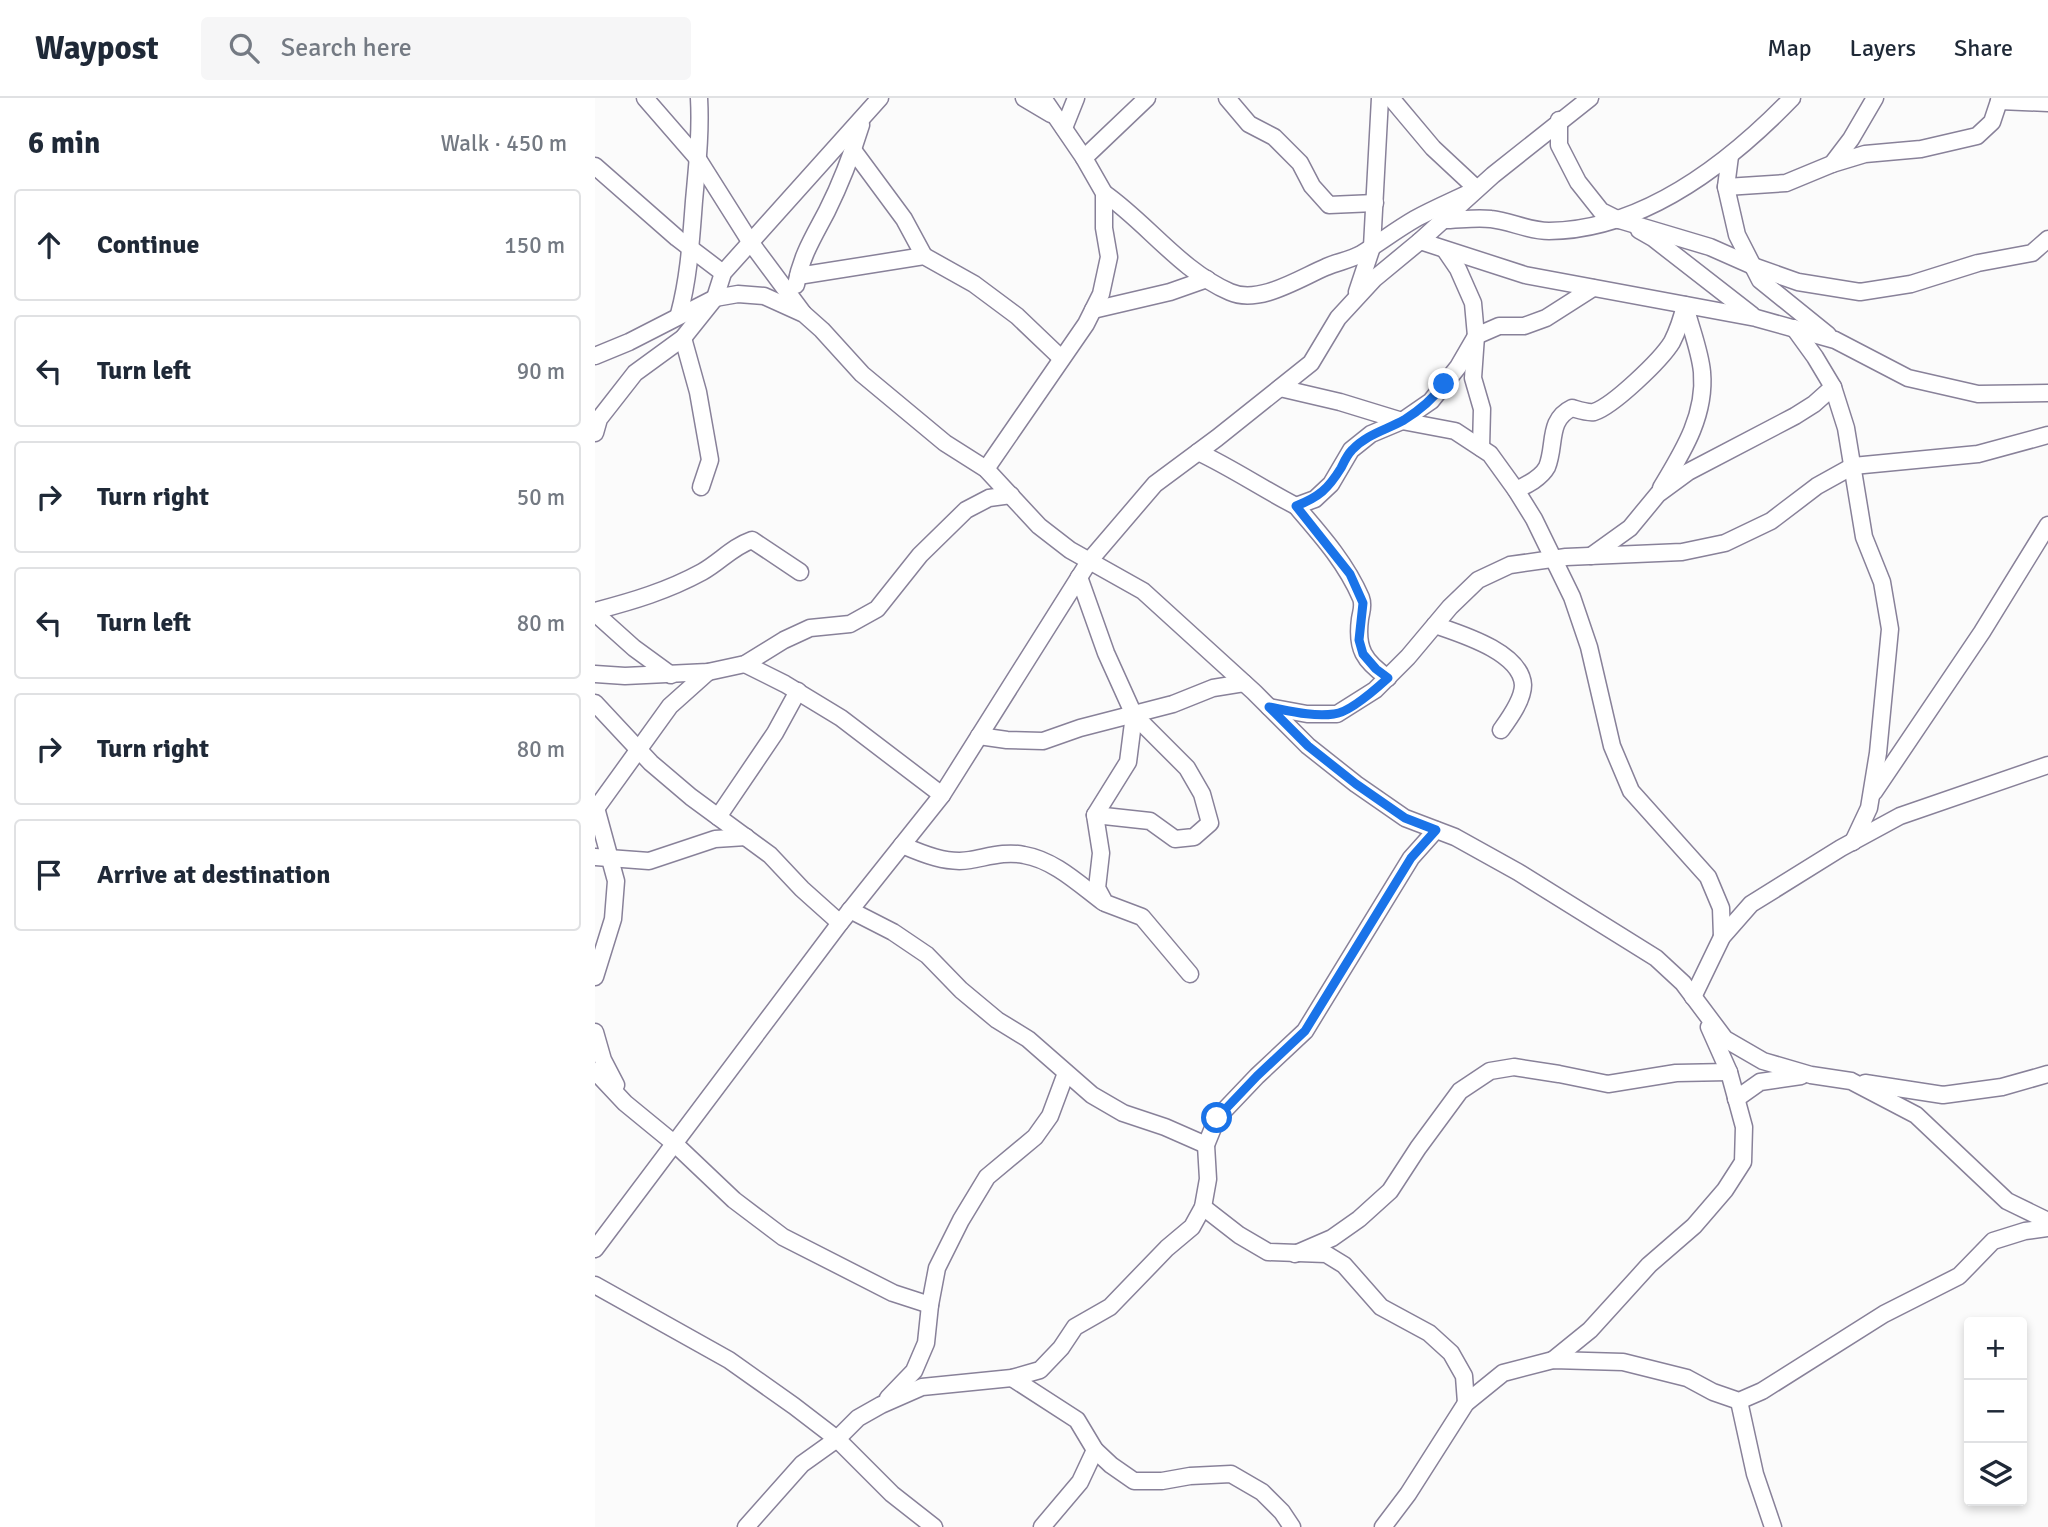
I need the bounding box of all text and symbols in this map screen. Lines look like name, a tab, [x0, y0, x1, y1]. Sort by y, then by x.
search box	[201, 17, 691, 80]
text: Waypost	[35, 28, 159, 69]
icon: search	[225, 29, 263, 67]
text: Search here	[281, 32, 412, 64]
text: Map	[1767, 33, 1812, 63]
text: Layers	[1850, 33, 1916, 63]
text: Share	[1954, 33, 2013, 63]
text: 6 min	[28, 125, 100, 162]
text: Walk · 450 m	[441, 129, 567, 158]
icon: ahead	[30, 226, 68, 264]
text: Continue	[97, 229, 199, 261]
text: 150 m	[504, 231, 565, 260]
icon: left	[30, 352, 68, 390]
text: Turn left	[97, 355, 191, 387]
text: 90 m	[517, 357, 565, 386]
route end	[1428, 368, 1459, 399]
icon: right	[30, 478, 68, 516]
text: Turn right	[97, 481, 209, 513]
text: 50 m	[517, 483, 565, 512]
icon: left	[30, 604, 68, 642]
text: Turn left	[97, 607, 191, 639]
text: 80 m	[517, 609, 565, 638]
icon: right	[30, 730, 68, 768]
text: Turn right	[97, 733, 209, 765]
text: 80 m	[517, 735, 565, 764]
icon: arrive	[30, 856, 68, 894]
text: Arrive at destination	[97, 859, 330, 891]
route start	[1201, 1102, 1232, 1133]
map controls	[1964, 1317, 2027, 1506]
button: +	[1964, 1317, 2027, 1380]
button: −	[1964, 1380, 2027, 1443]
button: layers	[1964, 1443, 2027, 1506]

